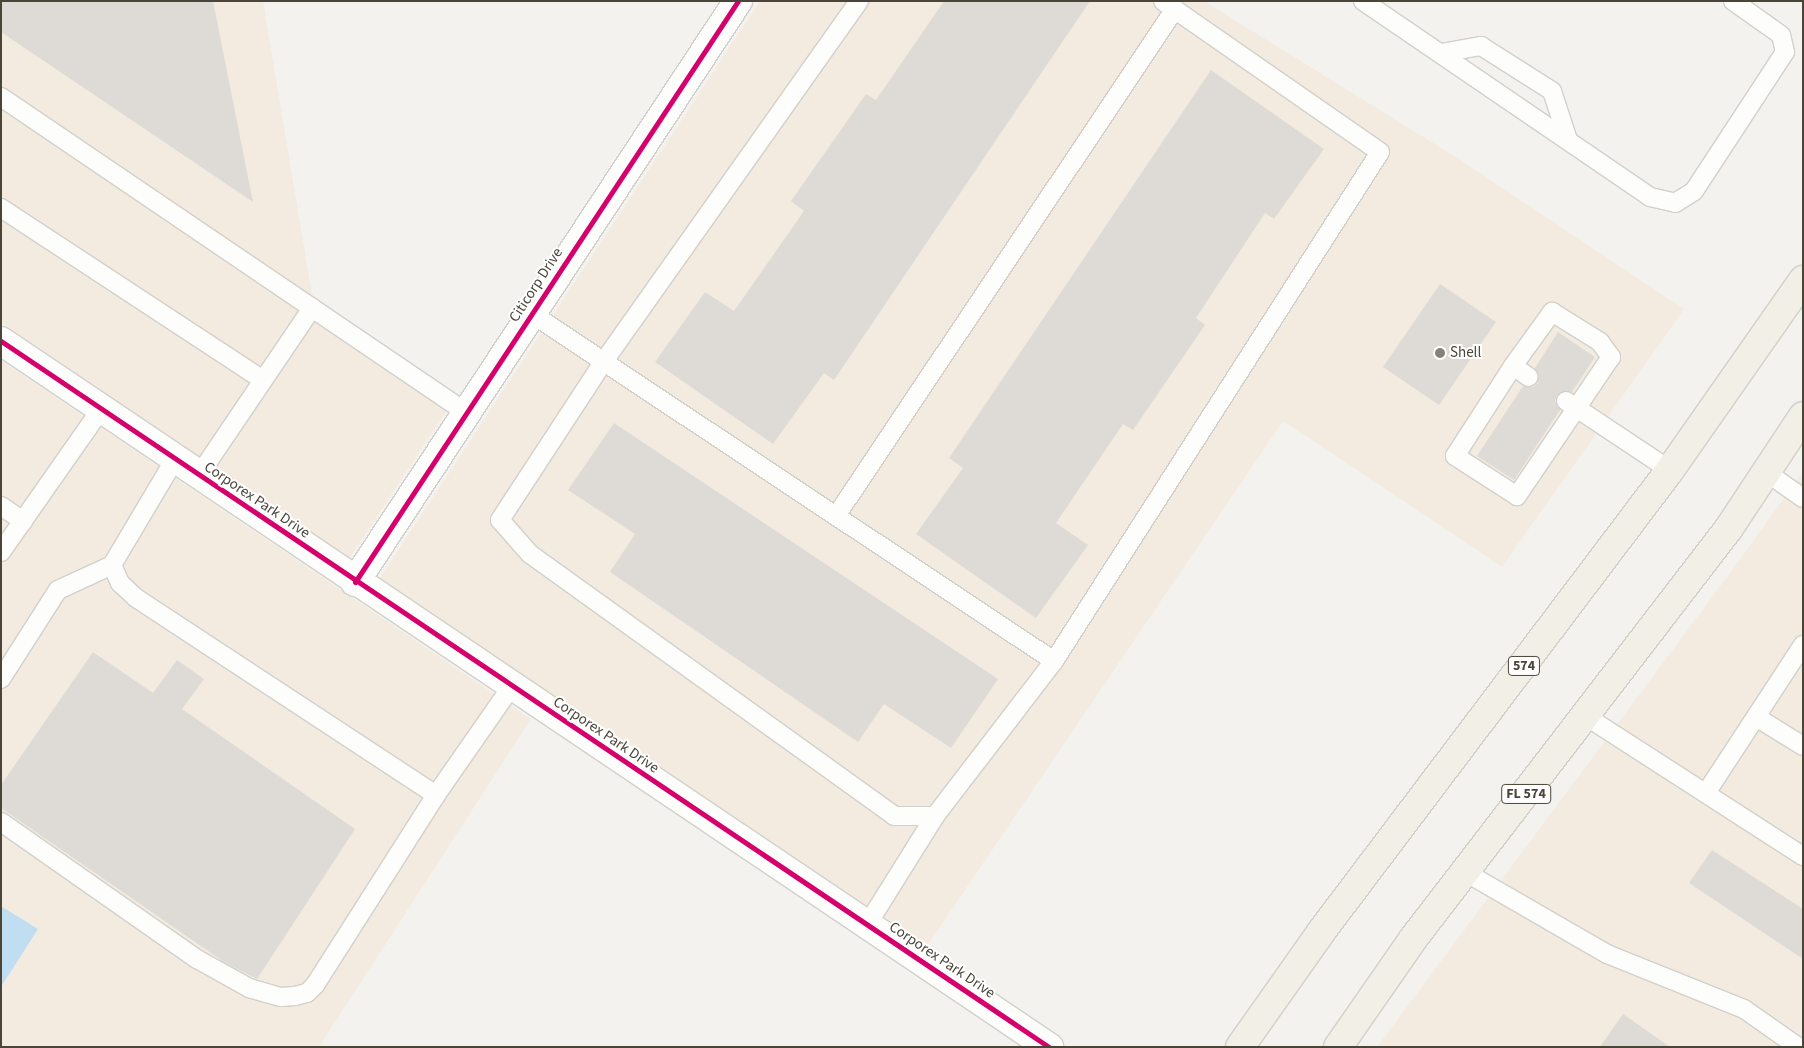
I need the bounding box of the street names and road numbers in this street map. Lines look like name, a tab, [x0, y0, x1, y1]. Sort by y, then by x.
street label: Citicorp Drive	[505, 245, 567, 325]
street label: Corporex Park Drive	[201, 458, 313, 542]
road number: 574	[1508, 654, 1540, 678]
street label: Corporex Park Drive	[550, 693, 662, 777]
road number: FL 574	[1501, 782, 1551, 806]
street label: Corporex Park Drive	[886, 918, 998, 1002]

